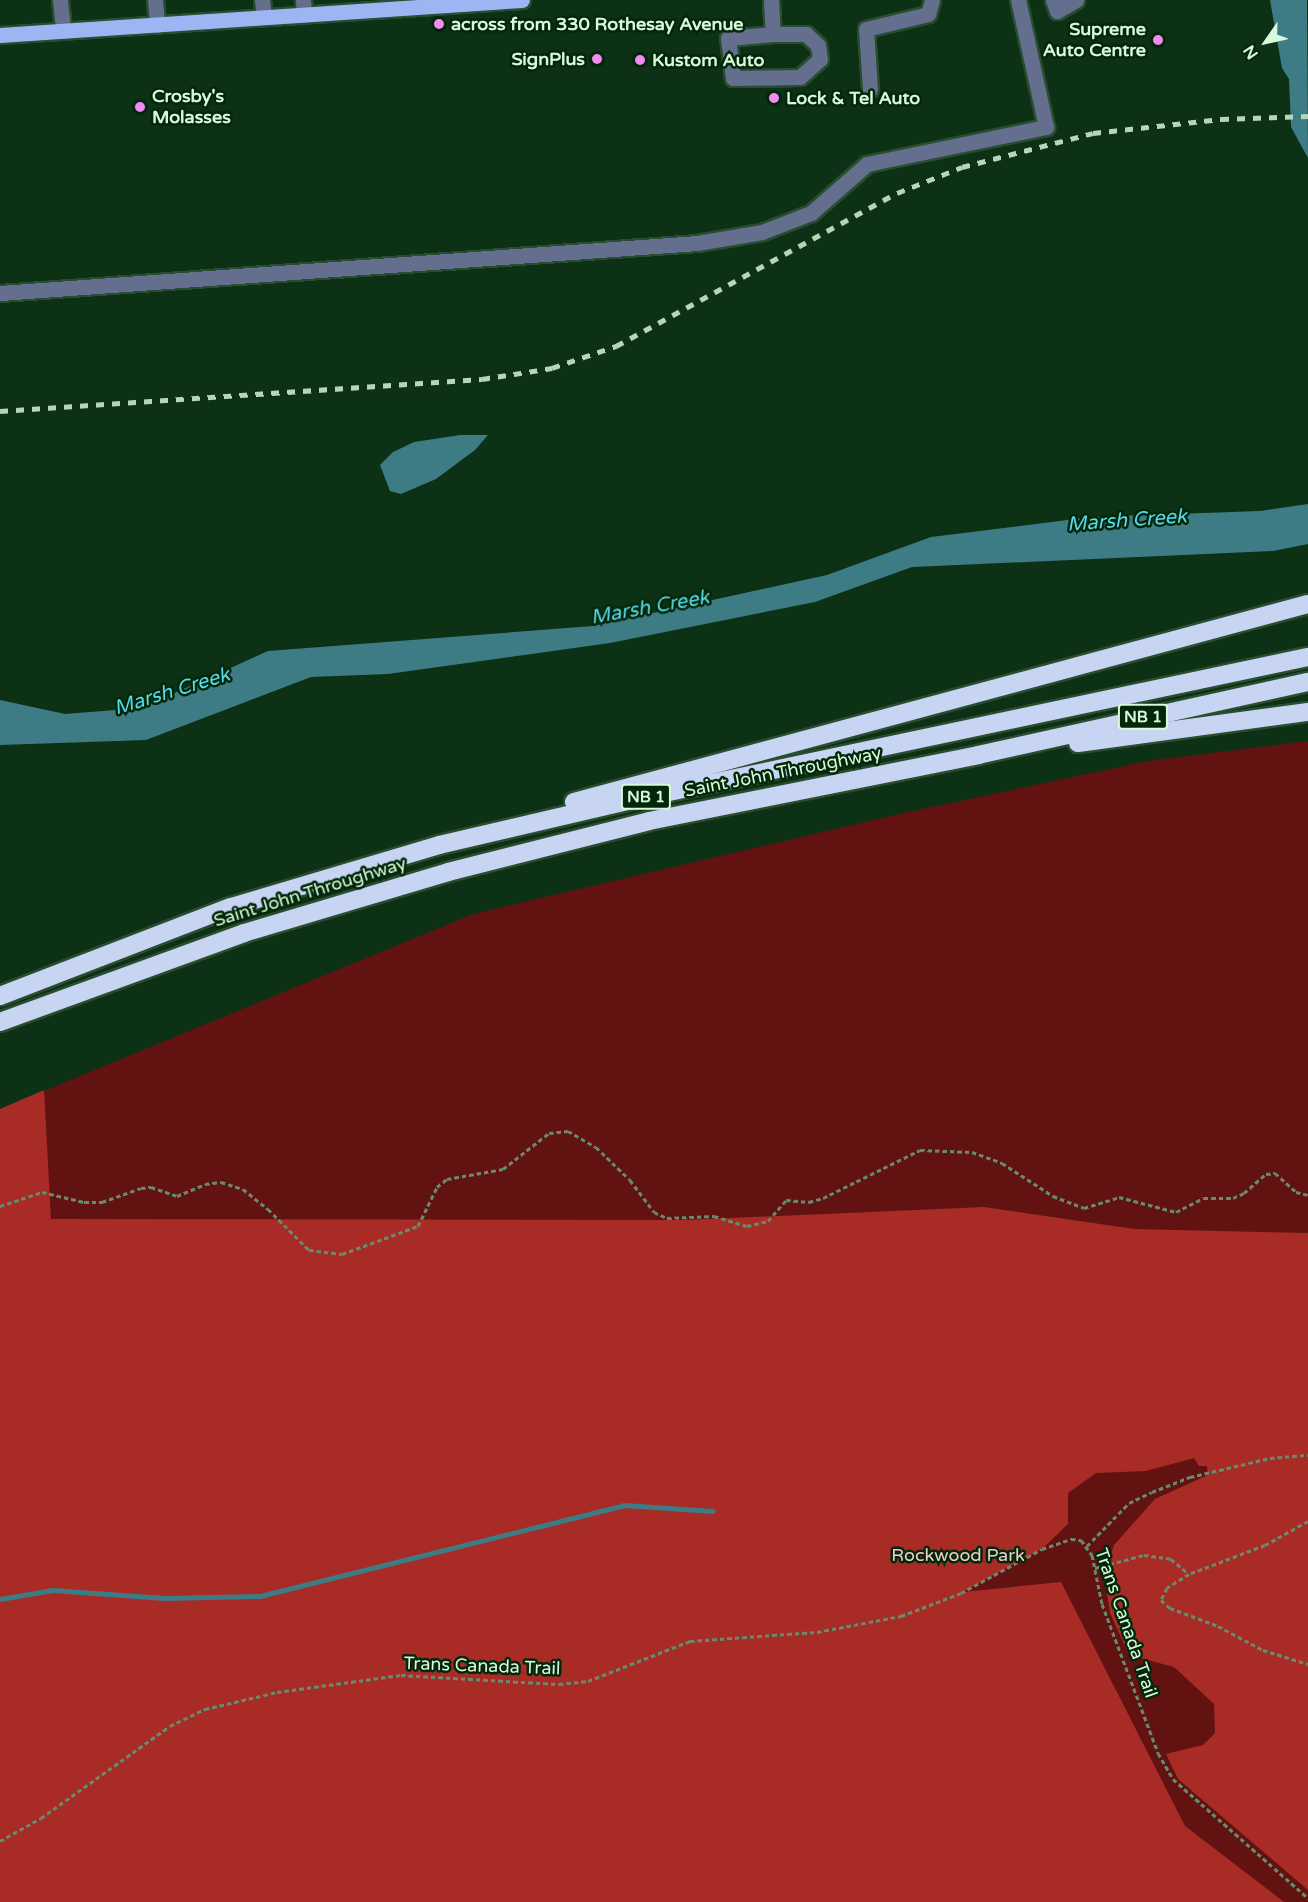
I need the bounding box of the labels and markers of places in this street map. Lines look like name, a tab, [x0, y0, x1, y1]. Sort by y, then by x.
place label: across from 330 Rothesay Avenue	[451, 13, 744, 35]
marker: across from 330 Rothesay Avenue	[432, 17, 446, 31]
place label: Supreme Auto Centre	[1043, 19, 1146, 62]
marker: Supreme Auto Centre	[1151, 33, 1165, 47]
place label: SignPlus	[511, 48, 585, 70]
place label: Kustom Auto	[652, 49, 764, 71]
marker: SignPlus	[590, 52, 604, 66]
marker: Kustom Auto	[633, 53, 647, 67]
place label: Crosby's Molasses	[152, 86, 231, 128]
place label: Lock & Tel Auto	[786, 87, 920, 109]
marker: Lock & Tel Auto	[767, 91, 781, 105]
marker: Crosby's Molasses	[133, 100, 147, 114]

